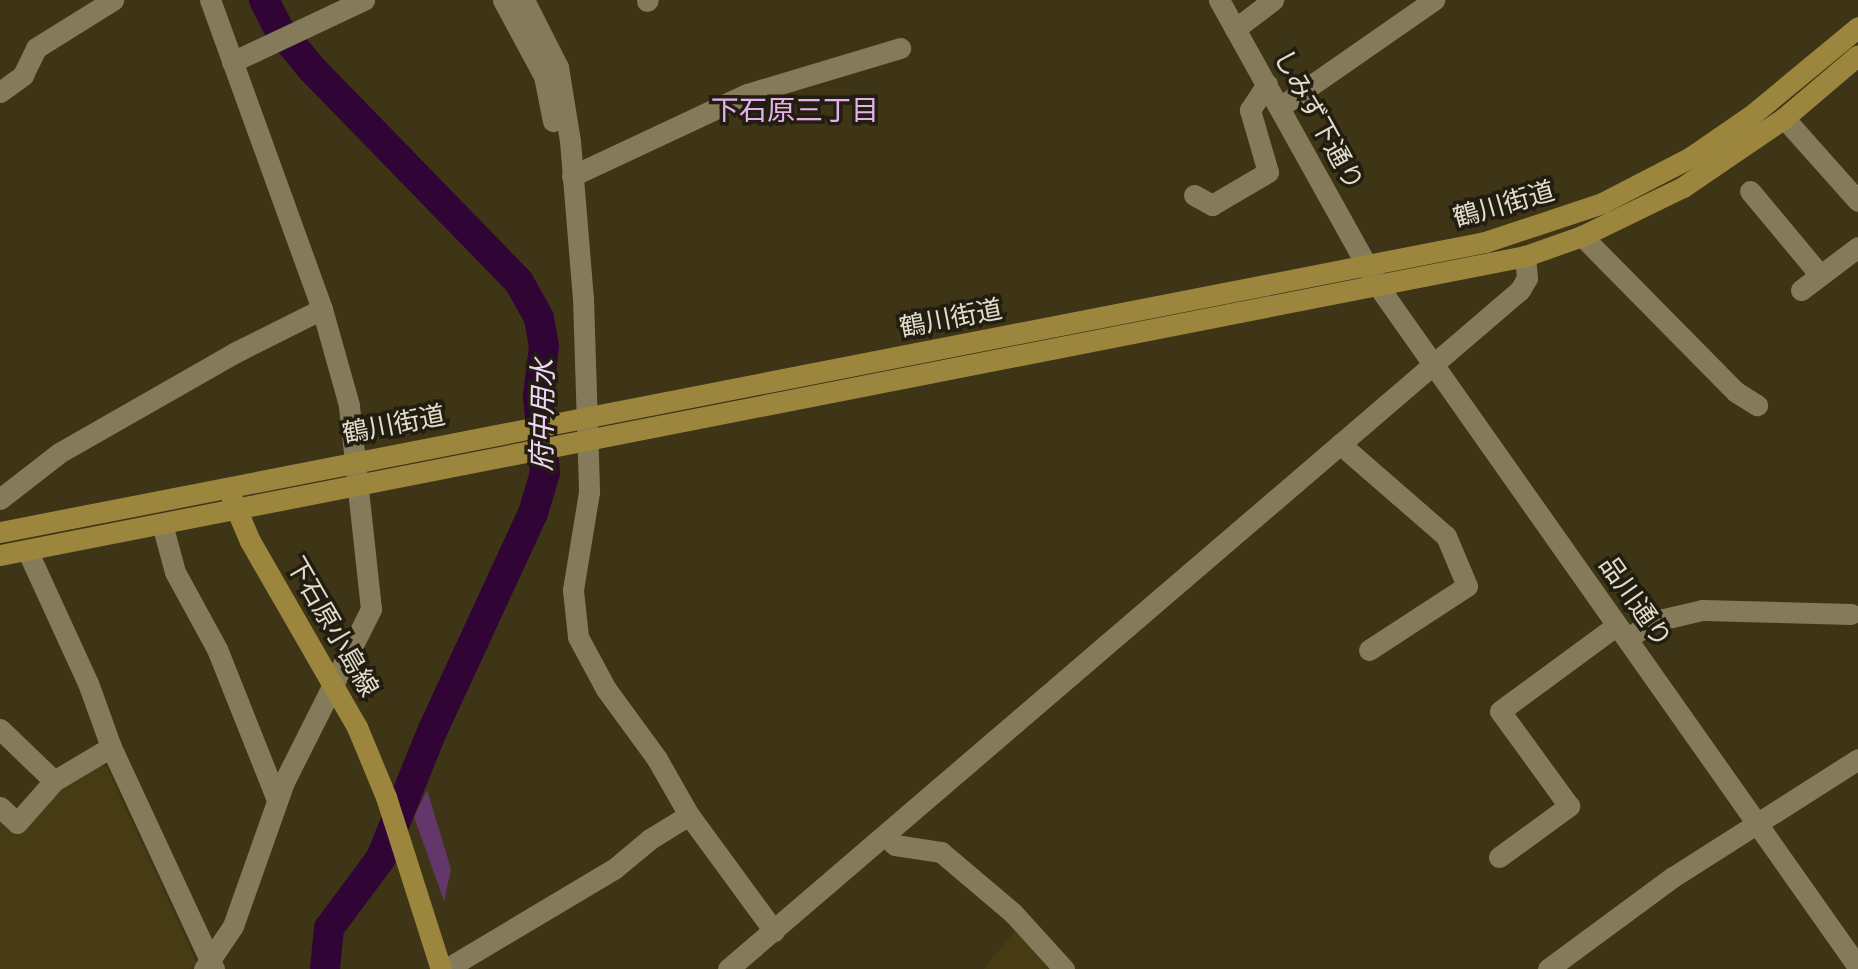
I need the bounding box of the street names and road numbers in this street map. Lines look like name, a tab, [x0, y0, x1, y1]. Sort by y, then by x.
street label: しみず下通り	[1267, 44, 1369, 196]
street label: 鶴川街道	[1450, 176, 1558, 234]
street label: 鶴川街道	[897, 294, 1005, 344]
street label: 鶴川街道	[340, 400, 448, 450]
street label: 品川通り	[1592, 550, 1678, 654]
street label: 下石原小島線	[279, 552, 385, 702]

